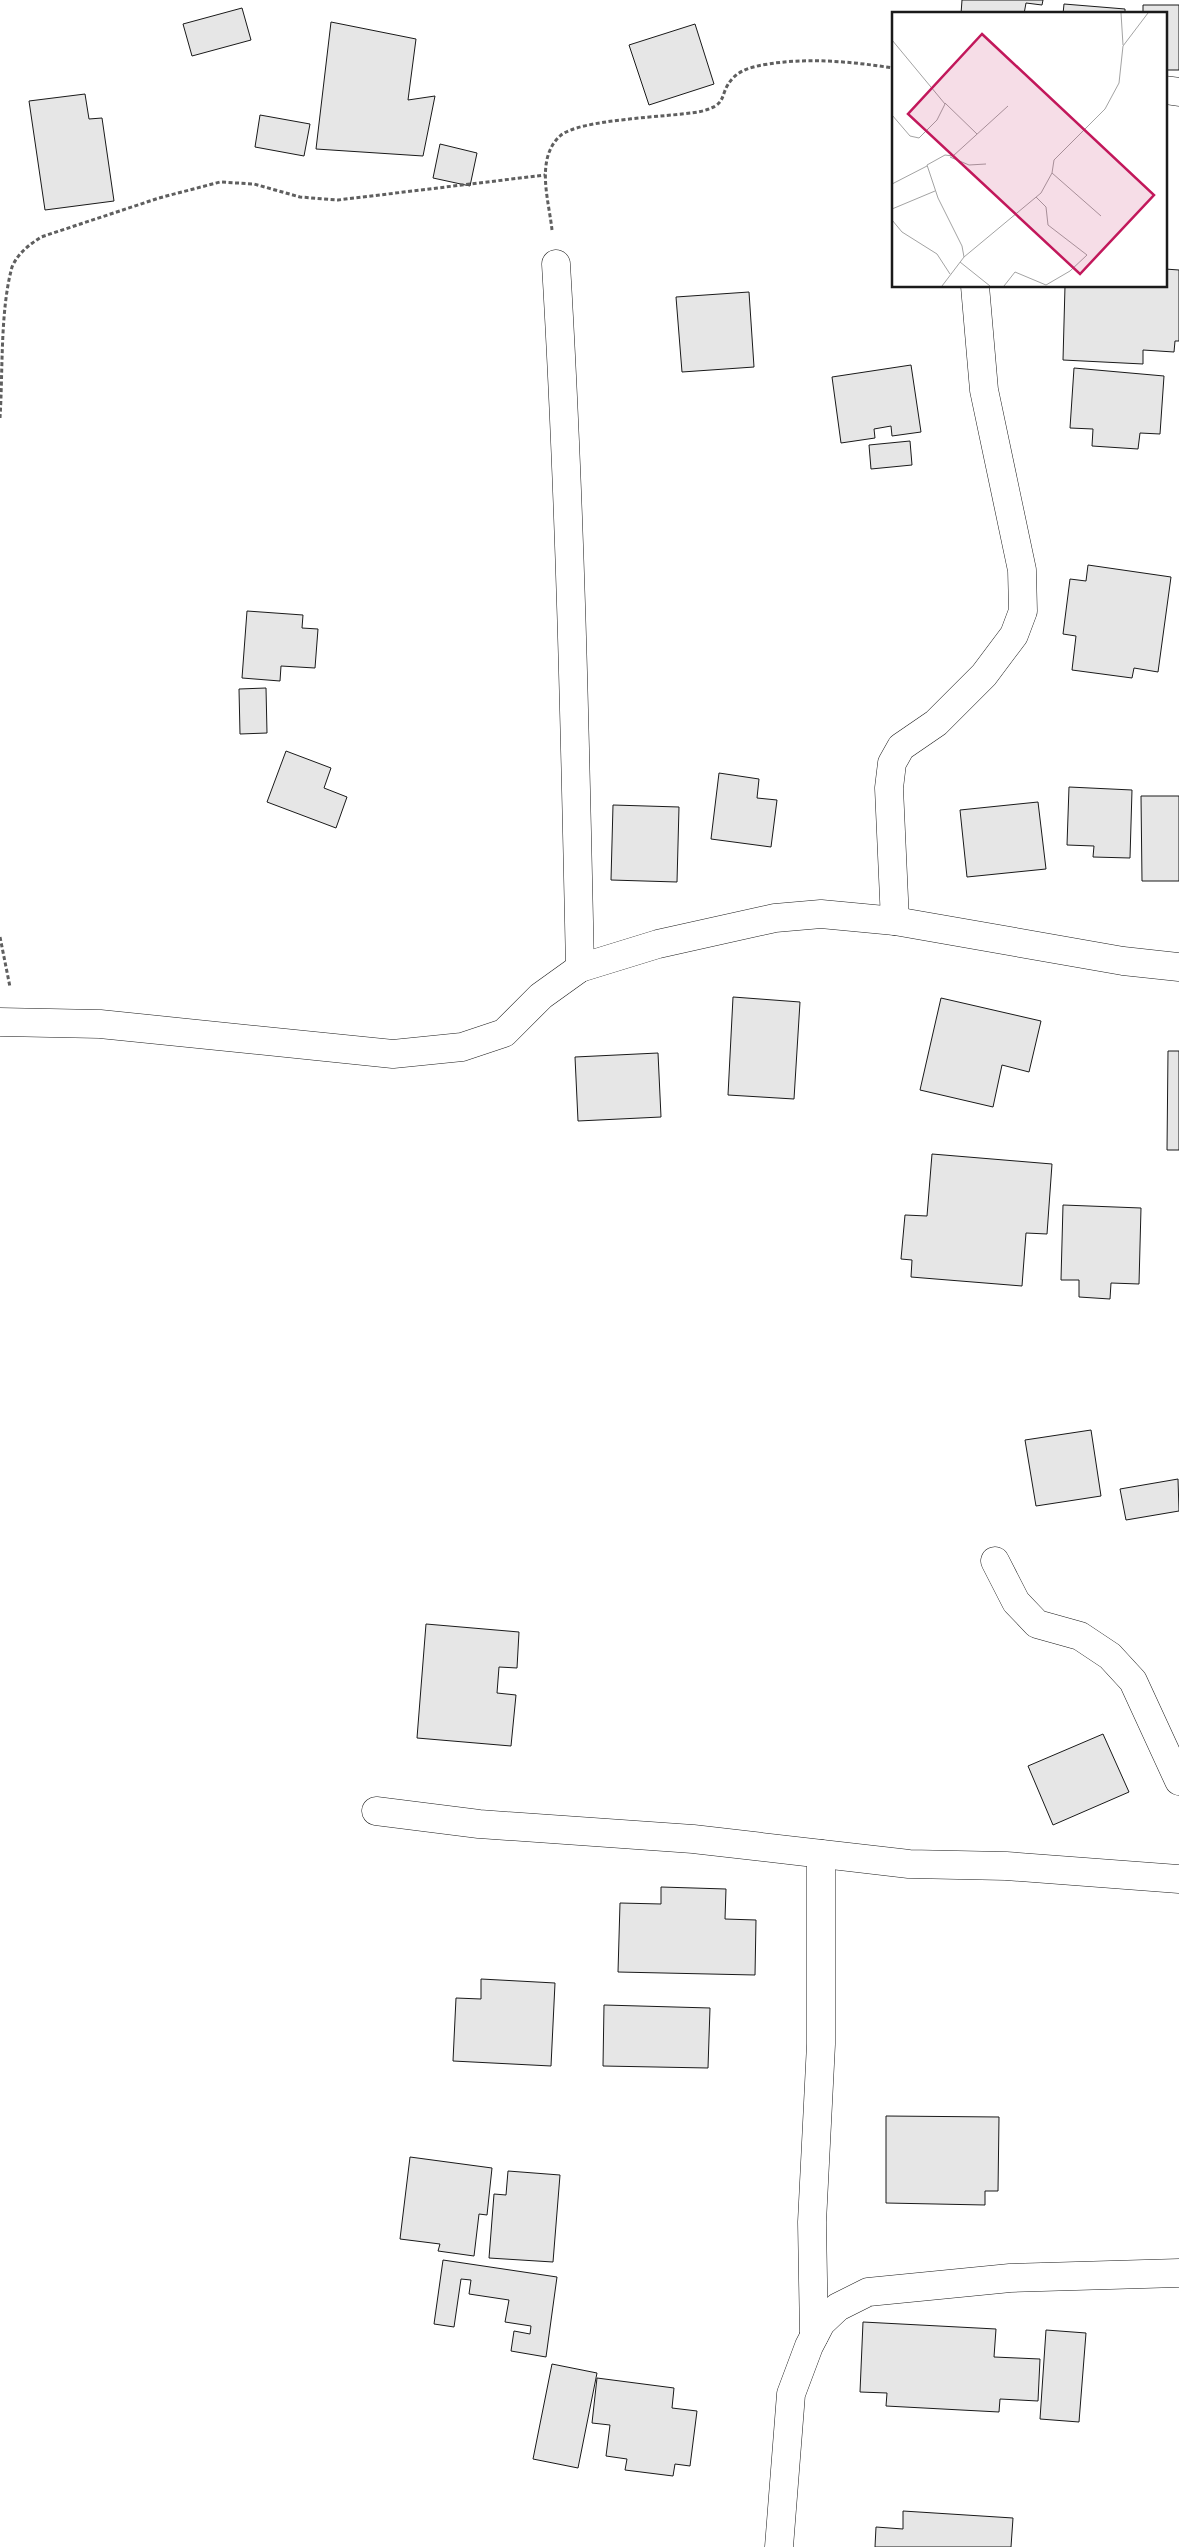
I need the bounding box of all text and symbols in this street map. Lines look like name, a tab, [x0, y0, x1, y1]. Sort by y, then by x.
inset map	[892, 12, 1166, 288]

